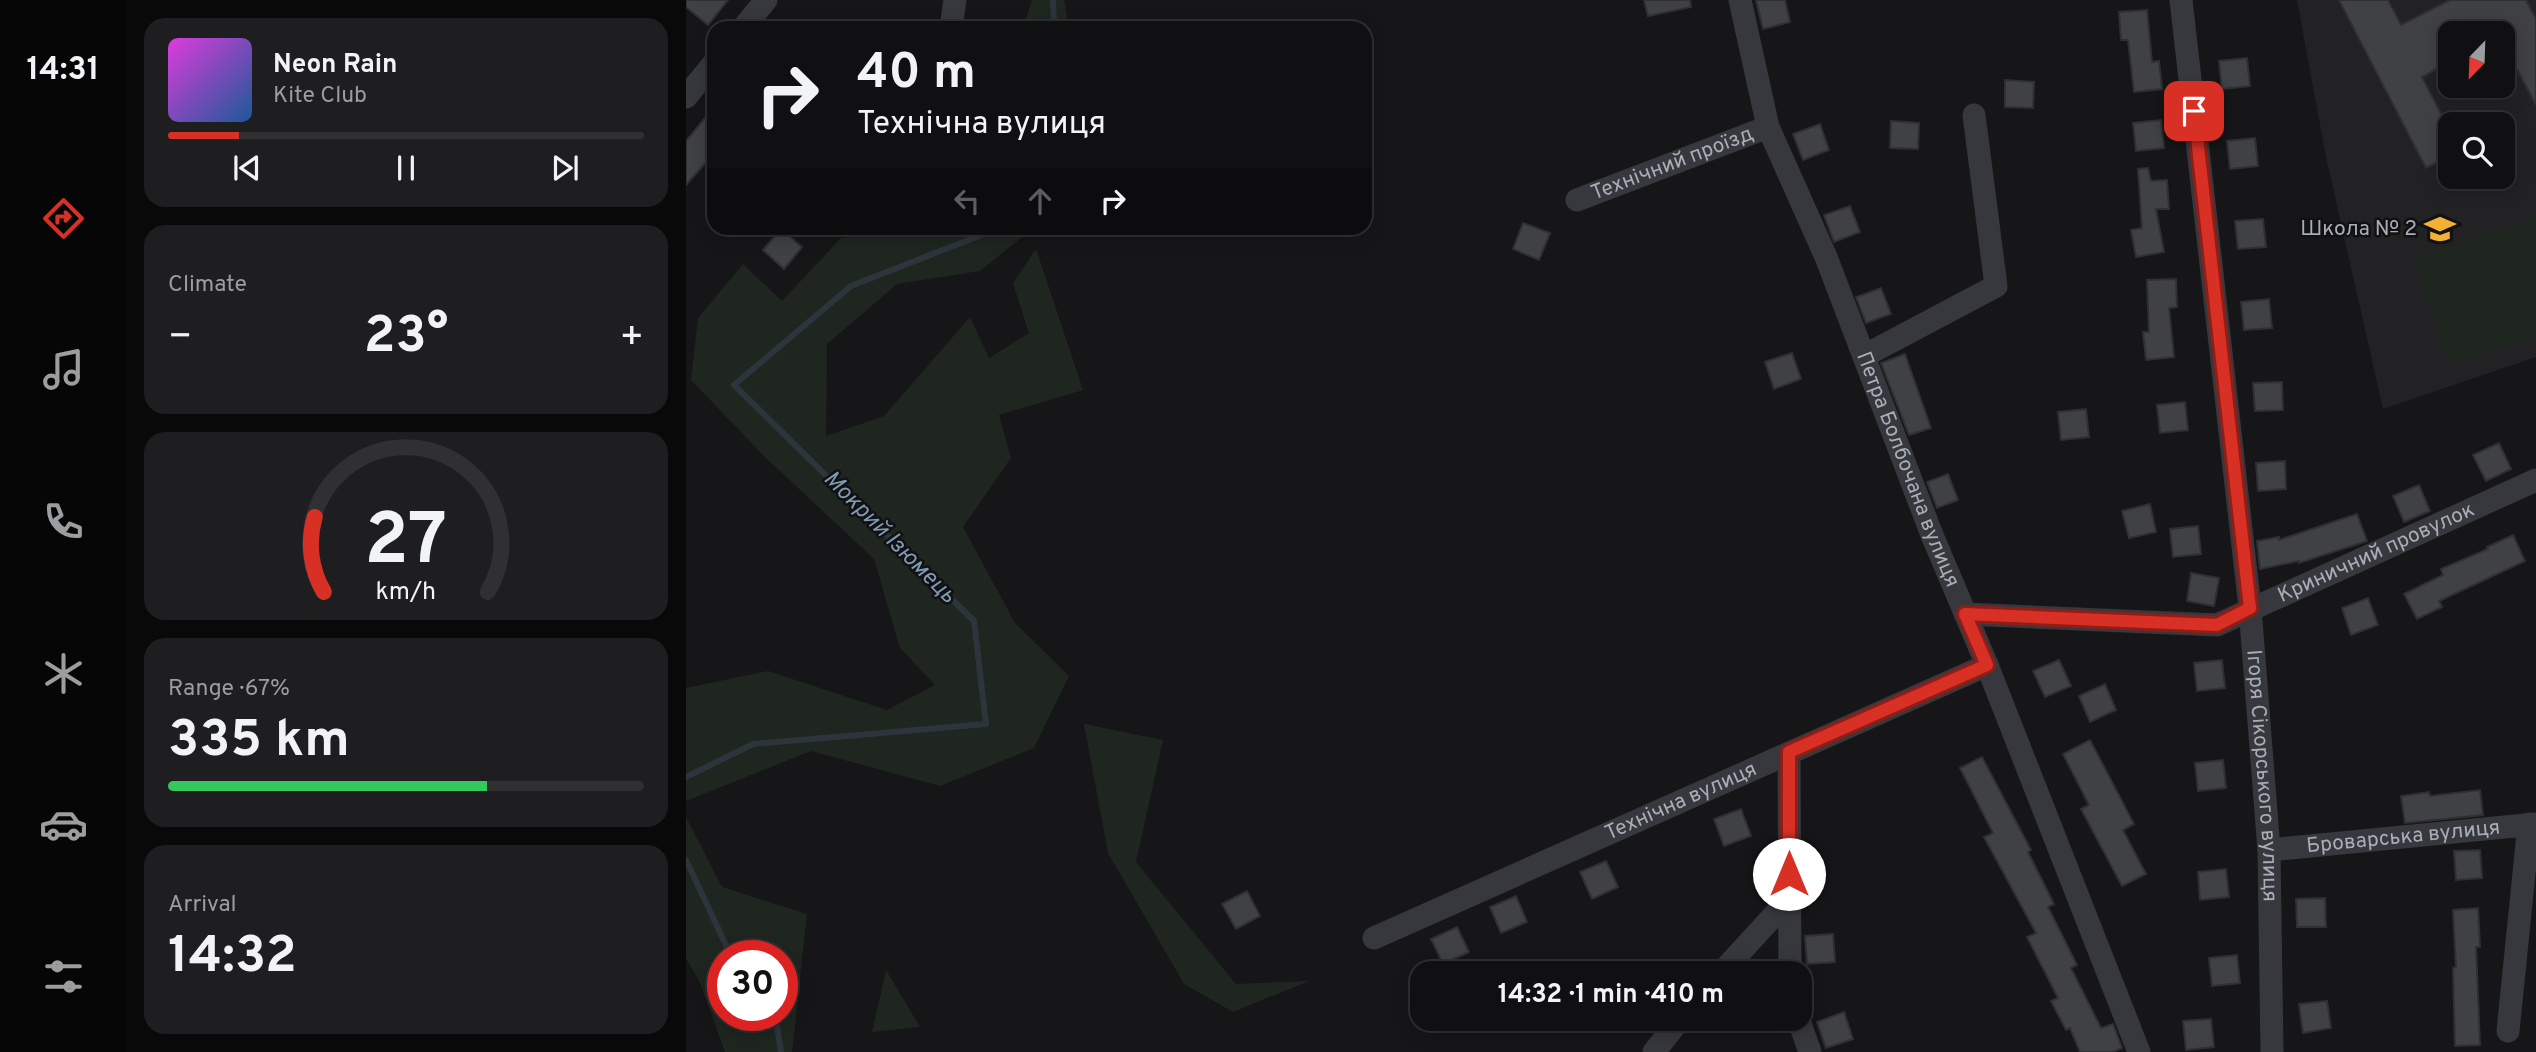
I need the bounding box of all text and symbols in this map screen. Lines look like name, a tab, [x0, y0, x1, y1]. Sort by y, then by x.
north arrow	[2438, 21, 2515, 98]
map controls	[2438, 21, 2515, 189]
text: 40 m	[857, 44, 976, 106]
text: Neon Rain	[273, 49, 398, 82]
icon: right	[742, 49, 833, 140]
text: 14:31	[26, 51, 100, 91]
pin	[2164, 81, 2224, 141]
text: Kite Club	[273, 82, 367, 111]
icon: arrive	[2175, 92, 2213, 130]
text: Технічна вулиця	[857, 105, 1106, 145]
button: search	[2438, 112, 2515, 189]
street label: Технічний проїзд	[1587, 120, 1757, 207]
icon: previous	[228, 149, 266, 187]
icon: pause	[387, 149, 425, 187]
icon: next	[546, 149, 584, 187]
icon: left	[948, 182, 986, 220]
icon: ahead	[1021, 182, 1059, 220]
icon: right	[1094, 182, 1132, 220]
icon: directions	[39, 194, 88, 243]
school or university icon: Школа № 2	[2423, 212, 2457, 246]
place label: Школа № 2	[2300, 216, 2417, 243]
text: Climate	[168, 271, 247, 300]
text: 23°	[364, 305, 448, 371]
text: −	[168, 314, 193, 363]
text: +	[619, 314, 644, 363]
icon: music	[39, 345, 88, 394]
street label: Петра Болбочана вулиця	[1850, 348, 1966, 591]
water label: Мокрий Ізюмець	[816, 465, 962, 611]
street label: Криничний провулок	[2274, 496, 2479, 609]
icon: phone	[39, 497, 88, 546]
text: 27	[365, 498, 447, 590]
text: km/h	[376, 577, 436, 609]
street label: Ігоря Сікорського вулиця	[2240, 648, 2283, 902]
icon: climate	[39, 649, 88, 698]
text: Range · 67%	[168, 675, 290, 704]
text: 335 km	[168, 709, 350, 775]
street label: Технічна вулиця	[1601, 756, 1761, 847]
icon: car	[39, 800, 88, 849]
street label: Броварська вулиця	[2305, 814, 2502, 860]
position arrow	[1752, 837, 1826, 911]
text: Arrival	[168, 891, 237, 920]
text: 14:32	[168, 925, 297, 991]
speed limit sign: 30	[707, 940, 798, 1031]
icon: filters	[39, 952, 88, 1001]
text: 14:32 · 1 min · 410 m	[1498, 979, 1724, 1012]

